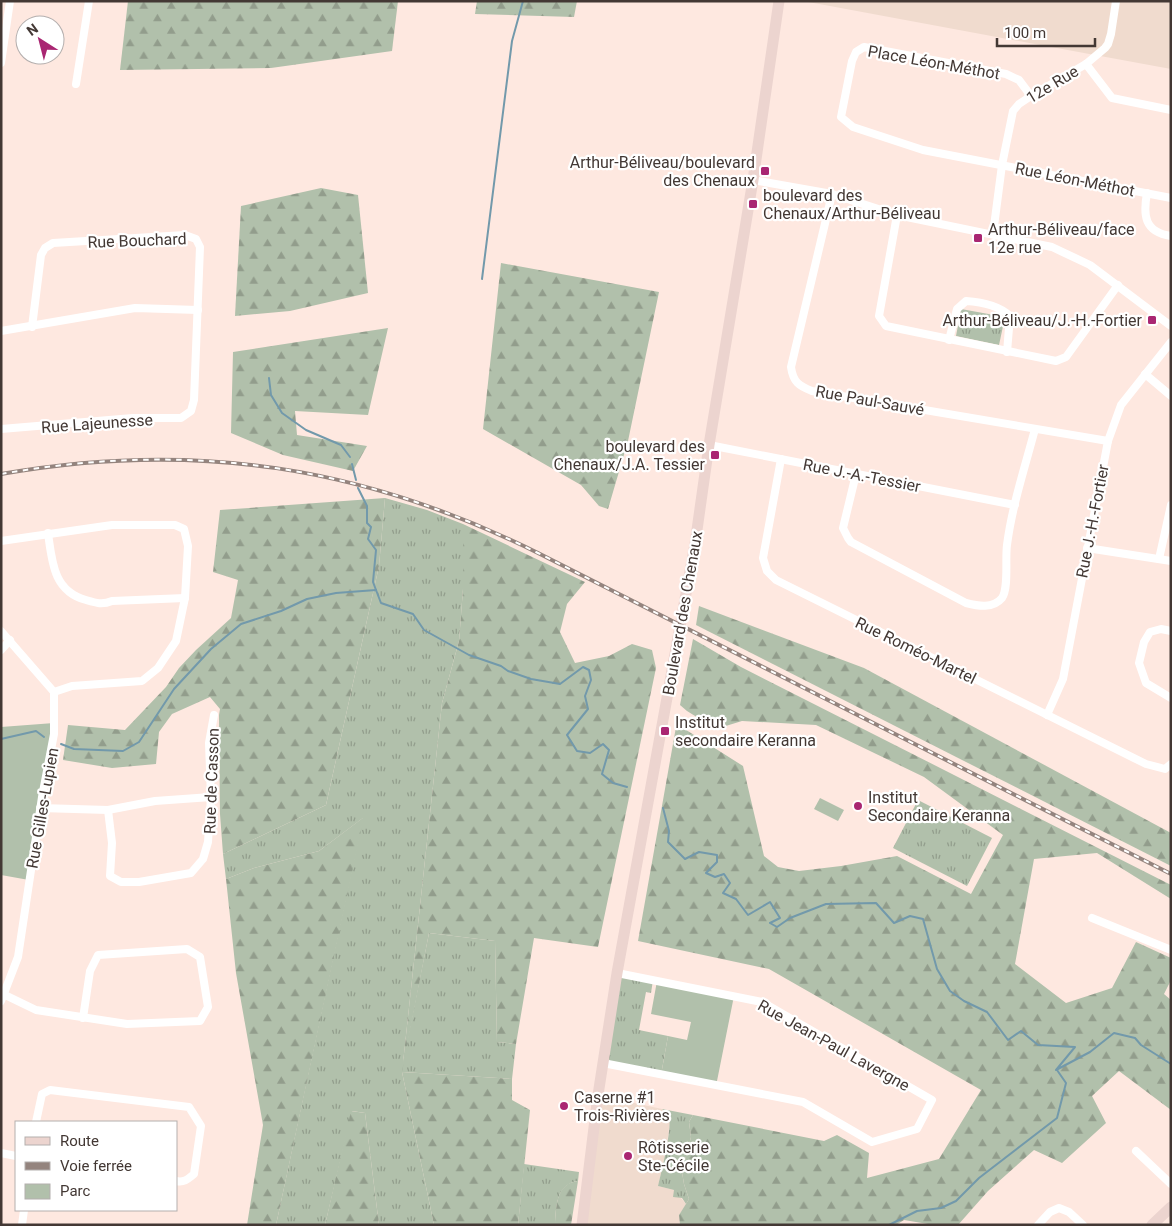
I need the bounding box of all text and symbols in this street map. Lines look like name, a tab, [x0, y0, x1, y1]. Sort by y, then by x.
north arrow	[15, 15, 65, 65]
scale bar	[997, 15, 1094, 47]
text: N	[24, 20, 41, 39]
text: 100 m	[1004, 24, 1046, 42]
street label: Place Léon-Méthot	[866, 42, 1001, 83]
street label: 12e Rue	[1023, 61, 1082, 107]
place label: Arthur-Béliveau/boulevard des Chenaux	[570, 153, 755, 190]
street label: Rue Léon-Méthot	[1013, 159, 1136, 200]
marker: Arthur-Béliveau/boulevard des Chenaux	[759, 165, 771, 177]
place label: boulevard des Chenaux/Arthur-Béliveau	[763, 186, 940, 223]
marker: boulevard des Chenaux/Arthur-Béliveau	[747, 198, 759, 210]
place label: Arthur-Béliveau/face 12e rue	[988, 220, 1135, 257]
street label: Rue Bouchard	[87, 229, 187, 252]
marker: Arthur-Béliveau/face 12e rue	[972, 232, 984, 244]
place label: Arthur-Béliveau/J.-H.-Fortier	[942, 311, 1143, 330]
marker: Arthur-Béliveau/J.-H.-Fortier	[1146, 314, 1158, 326]
street label: Rue Paul-Sauvé	[814, 382, 926, 419]
street label: Rue Lajeunesse	[41, 410, 154, 437]
place label: boulevard des Chenaux/J.A. Tessier	[553, 437, 706, 474]
marker: boulevard des Chenaux/J.A. Tessier	[709, 449, 721, 461]
street label: Rue J.-A.-Tessier	[802, 455, 923, 496]
street label: Rue J.-H.-Fortier	[1072, 462, 1113, 580]
street label: Boulevard des Chenaux	[659, 529, 706, 697]
street label: Rue Roméo-Martel	[852, 613, 979, 688]
place label: Institut secondaire Keranna	[675, 713, 816, 750]
marker: Institut secondaire Keranna	[659, 725, 671, 737]
street label: Rue de Casson	[200, 728, 223, 834]
street label: Rue Gilles-Lupien	[23, 746, 62, 870]
place label: Institut Secondaire Keranna	[868, 788, 1010, 825]
marker: Institut Secondaire Keranna	[852, 800, 864, 812]
street label: Rue Jean-Paul Lavergne	[754, 996, 913, 1095]
place label: Caserne #1 Trois-Rivières	[574, 1088, 670, 1125]
marker: Caserne #1 Trois-Rivières	[558, 1100, 570, 1112]
legend	[15, 1121, 178, 1211]
text: Route	[60, 1132, 99, 1150]
place label: Rôtisserie Ste-Cécile	[638, 1138, 709, 1175]
marker: Rôtisserie Ste-Cécile	[622, 1150, 634, 1162]
text: Voie ferrée	[60, 1157, 132, 1175]
text: Parc	[60, 1182, 90, 1200]

